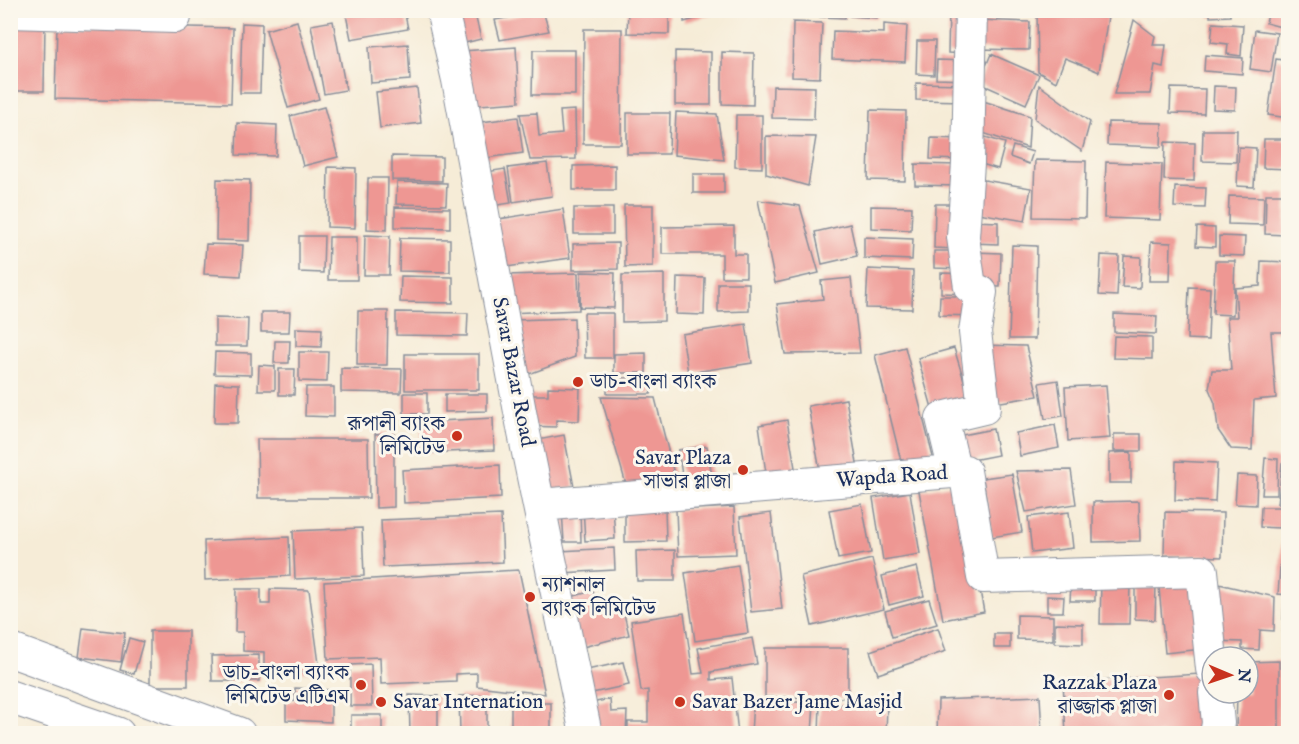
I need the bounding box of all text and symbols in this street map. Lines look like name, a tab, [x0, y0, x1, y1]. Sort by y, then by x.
street label: Savar Bazar Road	[485, 295, 541, 450]
place label: ডাচ-বাংলা ব্যাংক	[589, 369, 718, 396]
marker: ডাচ-বাংলা ব্যাংক	[571, 375, 585, 389]
place label: রূপালী ব্যাংক লিমিটেড	[347, 411, 446, 462]
marker: রূপালী ব্যাংক লিমিটেড	[450, 429, 464, 443]
place label: Savar Plaza সাভার প্লাজা	[635, 445, 732, 496]
street label: Wapda Road	[835, 460, 949, 494]
marker: Savar Plaza সাভার প্লাজা	[736, 463, 750, 477]
place label: ন্যাশনাল ব্যাংক লিমিটেড	[541, 572, 657, 623]
marker: ন্যাশনাল ব্যাংক লিমিটেড	[523, 590, 537, 604]
north arrow	[1200, 645, 1260, 705]
place label: ডাচ-বাংলা ব্যাংক লিমিটেড এটিএম	[222, 660, 351, 711]
text: N	[1233, 667, 1253, 683]
place label: Razzak Plaza রাজ্জাক প্লাজা	[1042, 670, 1158, 721]
marker: ডাচ-বাংলা ব্যাংক লিমিটেড এটিএম	[354, 678, 368, 692]
marker: Razzak Plaza রাজ্জাক প্লাজা	[1162, 688, 1176, 702]
place label: Savar Internation	[393, 689, 543, 716]
place label: Savar Bazer Jame Masjid	[692, 689, 903, 716]
marker: Savar Internation	[374, 695, 388, 709]
marker: Savar Bazer Jame Masjid	[673, 695, 687, 709]

